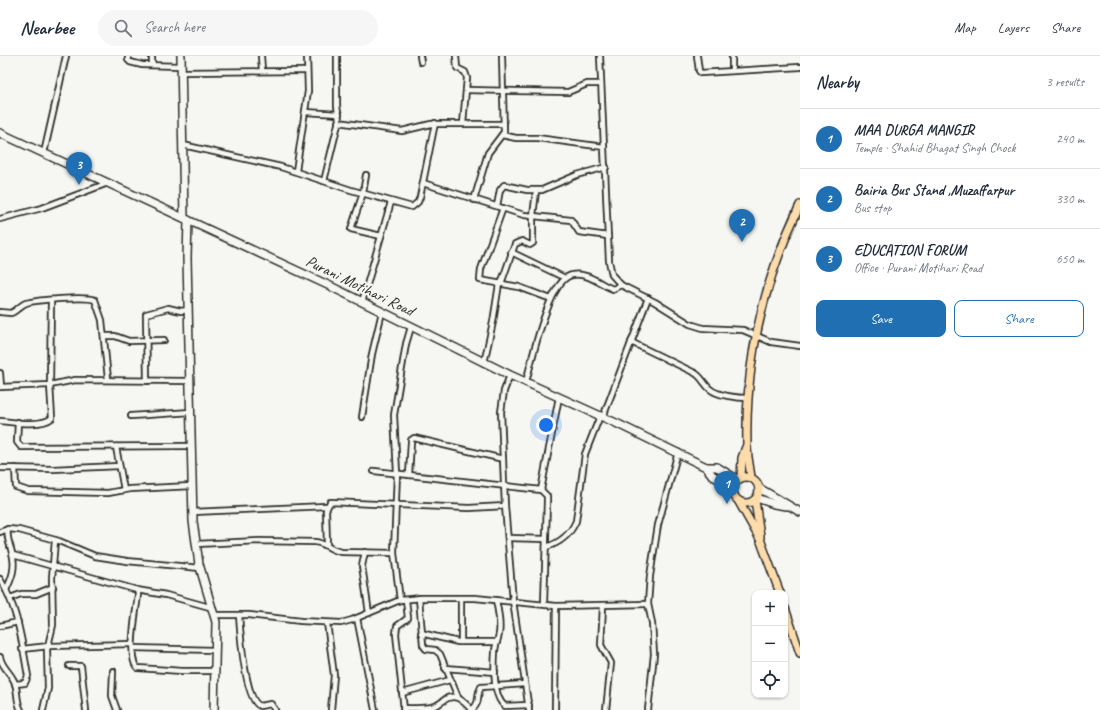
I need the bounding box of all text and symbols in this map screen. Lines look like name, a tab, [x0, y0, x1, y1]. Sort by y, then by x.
search box	[98, 10, 378, 46]
text: Nearbee	[20, 16, 74, 40]
icon: search	[112, 17, 134, 39]
text: Search here	[144, 18, 205, 37]
text: Map	[954, 19, 976, 36]
text: Layers	[998, 19, 1029, 36]
text: Share	[1051, 19, 1080, 36]
text: Nearby	[816, 72, 859, 93]
text: 3 results	[1046, 74, 1084, 90]
text: MAA DURGA MANGIR	[854, 121, 974, 140]
text: 1	[826, 131, 832, 147]
text: 240 m	[1056, 131, 1084, 147]
text: Temple · Shahid Bhagat Singh Chock	[854, 140, 1016, 156]
pin: 3	[66, 152, 92, 185]
text: Bairia Bus Stand ,Muzaffarpur	[854, 181, 1014, 200]
text: 2	[826, 191, 832, 207]
text: 330 m	[1056, 191, 1084, 207]
text: Bus stop	[854, 200, 891, 216]
pin: 2	[729, 209, 755, 242]
text: EDUCATION FORUM	[854, 241, 966, 260]
street label: Purani Motihari Road	[303, 251, 420, 322]
text: 3	[826, 251, 832, 267]
text: 650 m	[1056, 251, 1084, 267]
text: Office · Purani Motihari Road	[854, 260, 982, 276]
button: Save	[816, 300, 946, 337]
button: Share	[954, 300, 1084, 337]
your location	[536, 415, 556, 435]
pin: 1	[714, 471, 740, 504]
map controls	[752, 590, 788, 698]
button: +	[752, 590, 788, 626]
button: −	[752, 626, 788, 662]
button: locate	[752, 662, 788, 698]

